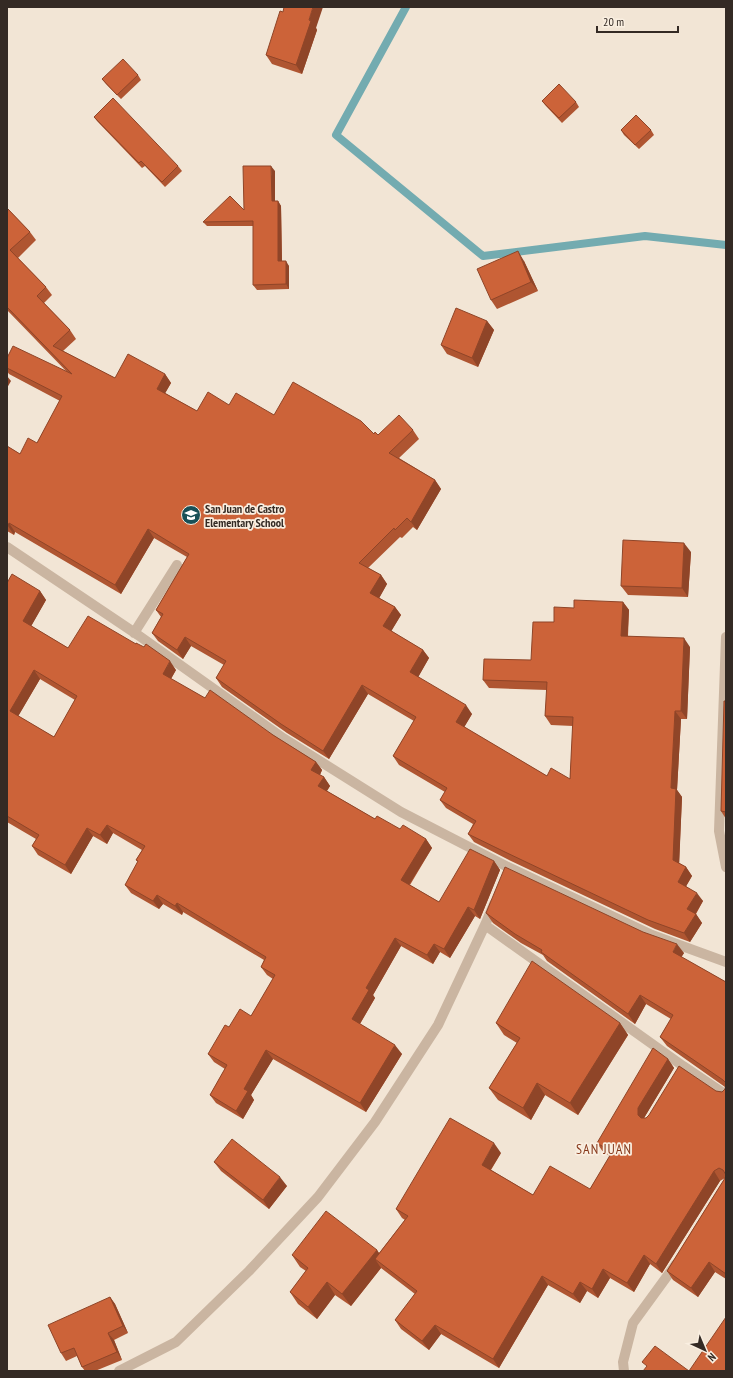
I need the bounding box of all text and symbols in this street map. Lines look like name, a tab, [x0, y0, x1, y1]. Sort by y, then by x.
scale bar	[597, 8, 678, 34]
text: 20 m	[603, 14, 624, 29]
place label: San Juan de Castro Elementary School	[205, 501, 285, 530]
school or university icon: San Juan de Castro Elementary School	[180, 504, 202, 526]
district label: SAN JUAN	[576, 1140, 632, 1158]
north arrow	[685, 1330, 725, 1370]
text: N	[705, 1350, 719, 1364]

